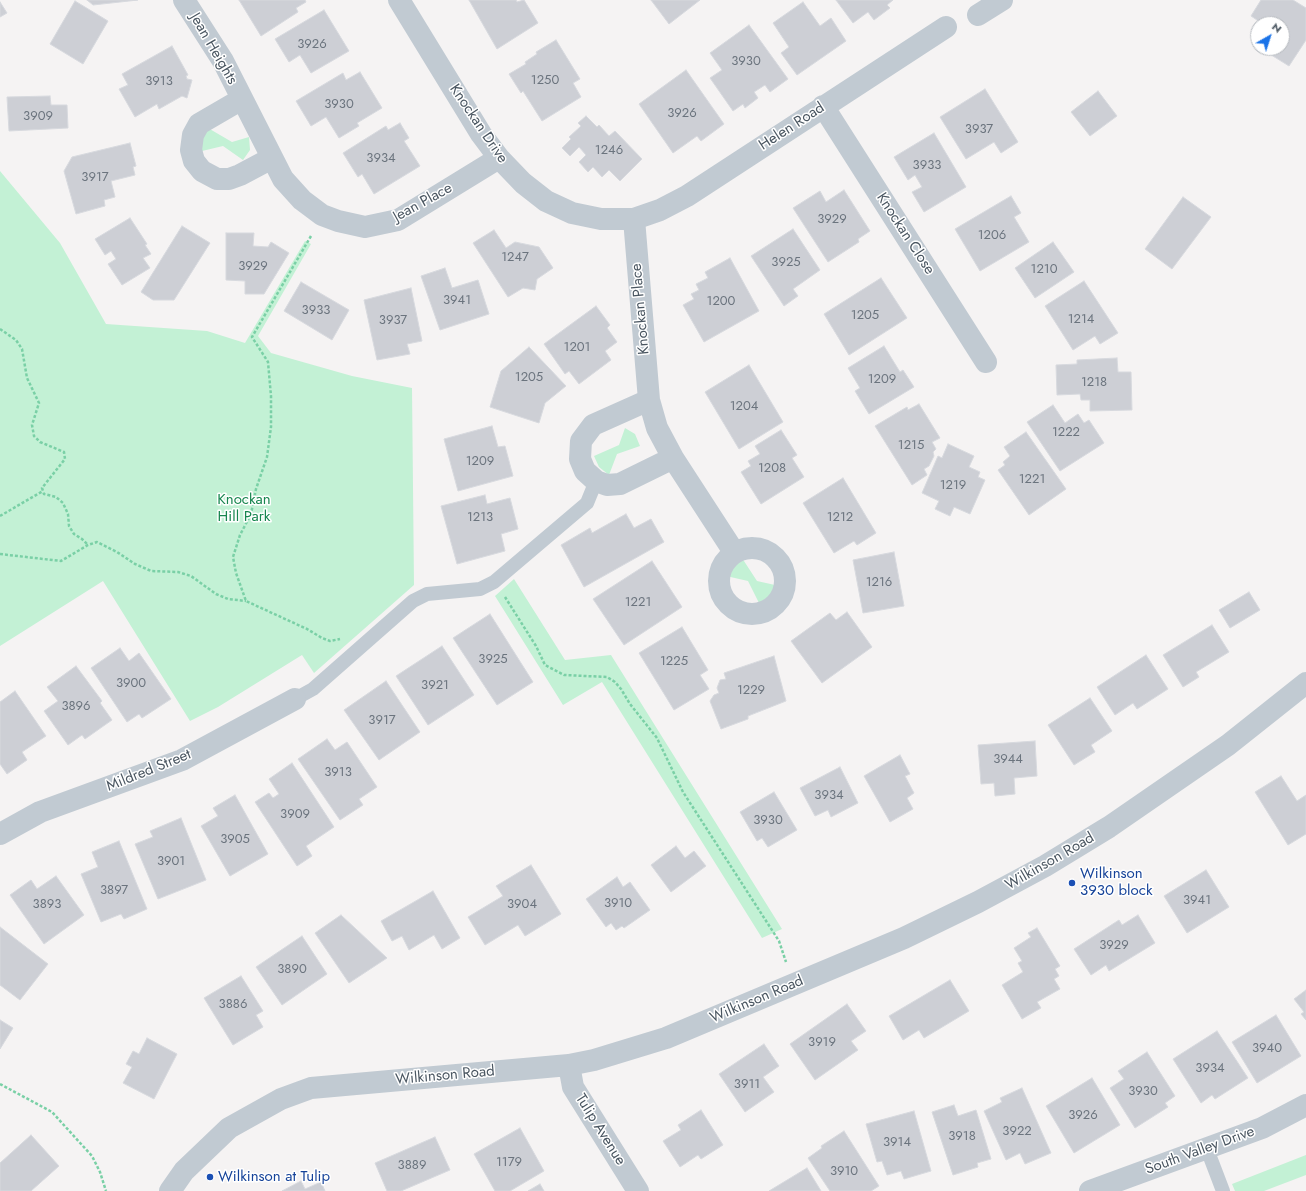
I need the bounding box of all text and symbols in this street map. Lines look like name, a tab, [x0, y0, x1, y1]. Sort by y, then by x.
street label: Jean Heights	[185, 10, 241, 88]
north arrow	[1250, 16, 1290, 56]
text: N	[1268, 18, 1285, 36]
house number: 3926	[297, 37, 327, 53]
house number: 3930	[731, 54, 761, 70]
house number: 1250	[531, 73, 559, 89]
house number: 3913	[145, 74, 173, 90]
street label: Knockan Drive	[445, 81, 511, 167]
house number: 3930	[324, 97, 354, 113]
street label: Helen Road	[756, 99, 828, 155]
house number: 3926	[667, 106, 697, 122]
house number: 3909	[23, 109, 53, 125]
house number: 3937	[965, 122, 993, 138]
house number: 1246	[595, 143, 623, 159]
house number: 3934	[366, 151, 396, 167]
house number: 3933	[913, 158, 941, 174]
house number: 3917	[81, 170, 109, 186]
street label: Jean Place	[390, 179, 456, 227]
street label: Knockan Close	[872, 190, 938, 278]
house number: 3929	[817, 212, 847, 228]
house number: 1206	[978, 228, 1006, 244]
house number: 1247	[501, 250, 529, 266]
house number: 3925	[771, 255, 801, 271]
house number: 3929	[238, 259, 268, 275]
house number: 1210	[1031, 262, 1057, 278]
street label: Knockan Place	[628, 263, 654, 355]
house number: 3941	[443, 293, 471, 309]
house number: 1200	[707, 294, 735, 310]
house number: 3933	[302, 303, 330, 319]
house number: 1205	[851, 308, 879, 324]
house number: 1214	[1068, 312, 1094, 328]
house number: 3937	[379, 313, 407, 329]
house number: 1201	[564, 340, 590, 356]
house number: 1205	[515, 370, 543, 386]
house number: 1209	[868, 372, 896, 388]
house number: 1218	[1081, 375, 1107, 391]
house number: 1204	[730, 399, 758, 415]
house number: 1222	[1052, 425, 1080, 441]
house number: 1215	[898, 438, 924, 454]
house number: 1209	[466, 454, 494, 470]
house number: 1208	[758, 461, 786, 477]
house number: 1221	[1019, 472, 1045, 488]
house number: 1219	[940, 478, 966, 494]
park label: Knockan Hill Park	[217, 491, 271, 526]
house number: 1213	[467, 510, 493, 526]
house number: 1212	[827, 510, 853, 526]
house number: 1216	[866, 575, 892, 591]
house number: 1221	[625, 595, 651, 611]
house number: 3925	[478, 652, 508, 668]
house number: 1225	[660, 654, 688, 670]
house number: 3900	[116, 676, 146, 692]
house number: 3921	[421, 678, 449, 694]
house number: 1229	[737, 683, 765, 699]
house number: 3896	[61, 699, 91, 715]
house number: 3917	[368, 713, 396, 729]
street label: Mildred Street	[104, 746, 194, 796]
house number: 3944	[993, 752, 1023, 768]
house number: 3913	[324, 765, 352, 781]
house number: 3934	[814, 788, 844, 804]
house number: 3909	[280, 807, 310, 823]
house number: 3930	[753, 813, 783, 829]
street label: Wilkinson Road	[1002, 829, 1098, 895]
house number: 3905	[220, 832, 250, 848]
house number: 3901	[157, 854, 185, 870]
place label: Wilkinson 3930 block	[1080, 865, 1152, 900]
marker: Wilkinson 3930 block	[1067, 878, 1077, 888]
house number: 3897	[100, 883, 128, 899]
house number: 3941	[1183, 893, 1211, 909]
house number: 3910	[604, 896, 632, 912]
house number: 3893	[33, 897, 61, 913]
house number: 3904	[507, 897, 537, 913]
house number: 3929	[1099, 938, 1129, 954]
house number: 3890	[277, 962, 307, 978]
street label: Wilkinson Road	[708, 972, 806, 1028]
house number: 3886	[219, 997, 247, 1013]
house number: 3919	[808, 1035, 836, 1051]
house number: 3940	[1252, 1041, 1282, 1057]
house number: 3934	[1195, 1061, 1225, 1077]
street label: Wilkinson Road	[395, 1063, 495, 1089]
house number: 3911	[734, 1077, 760, 1093]
house number: 3930	[1128, 1084, 1158, 1100]
street label: Tulip Avenue	[571, 1091, 629, 1169]
house number: 3926	[1068, 1108, 1098, 1124]
street label: South Valley Drive	[1143, 1123, 1257, 1179]
house number: 3922	[1002, 1124, 1032, 1140]
house number: 3918	[948, 1129, 976, 1145]
house number: 3914	[883, 1135, 911, 1151]
house number: 1179	[496, 1155, 522, 1171]
house number: 3889	[398, 1158, 426, 1174]
house number: 3910	[830, 1164, 858, 1180]
place label: Wilkinson at Tulip	[218, 1168, 330, 1186]
marker: Wilkinson at Tulip	[205, 1172, 215, 1182]

